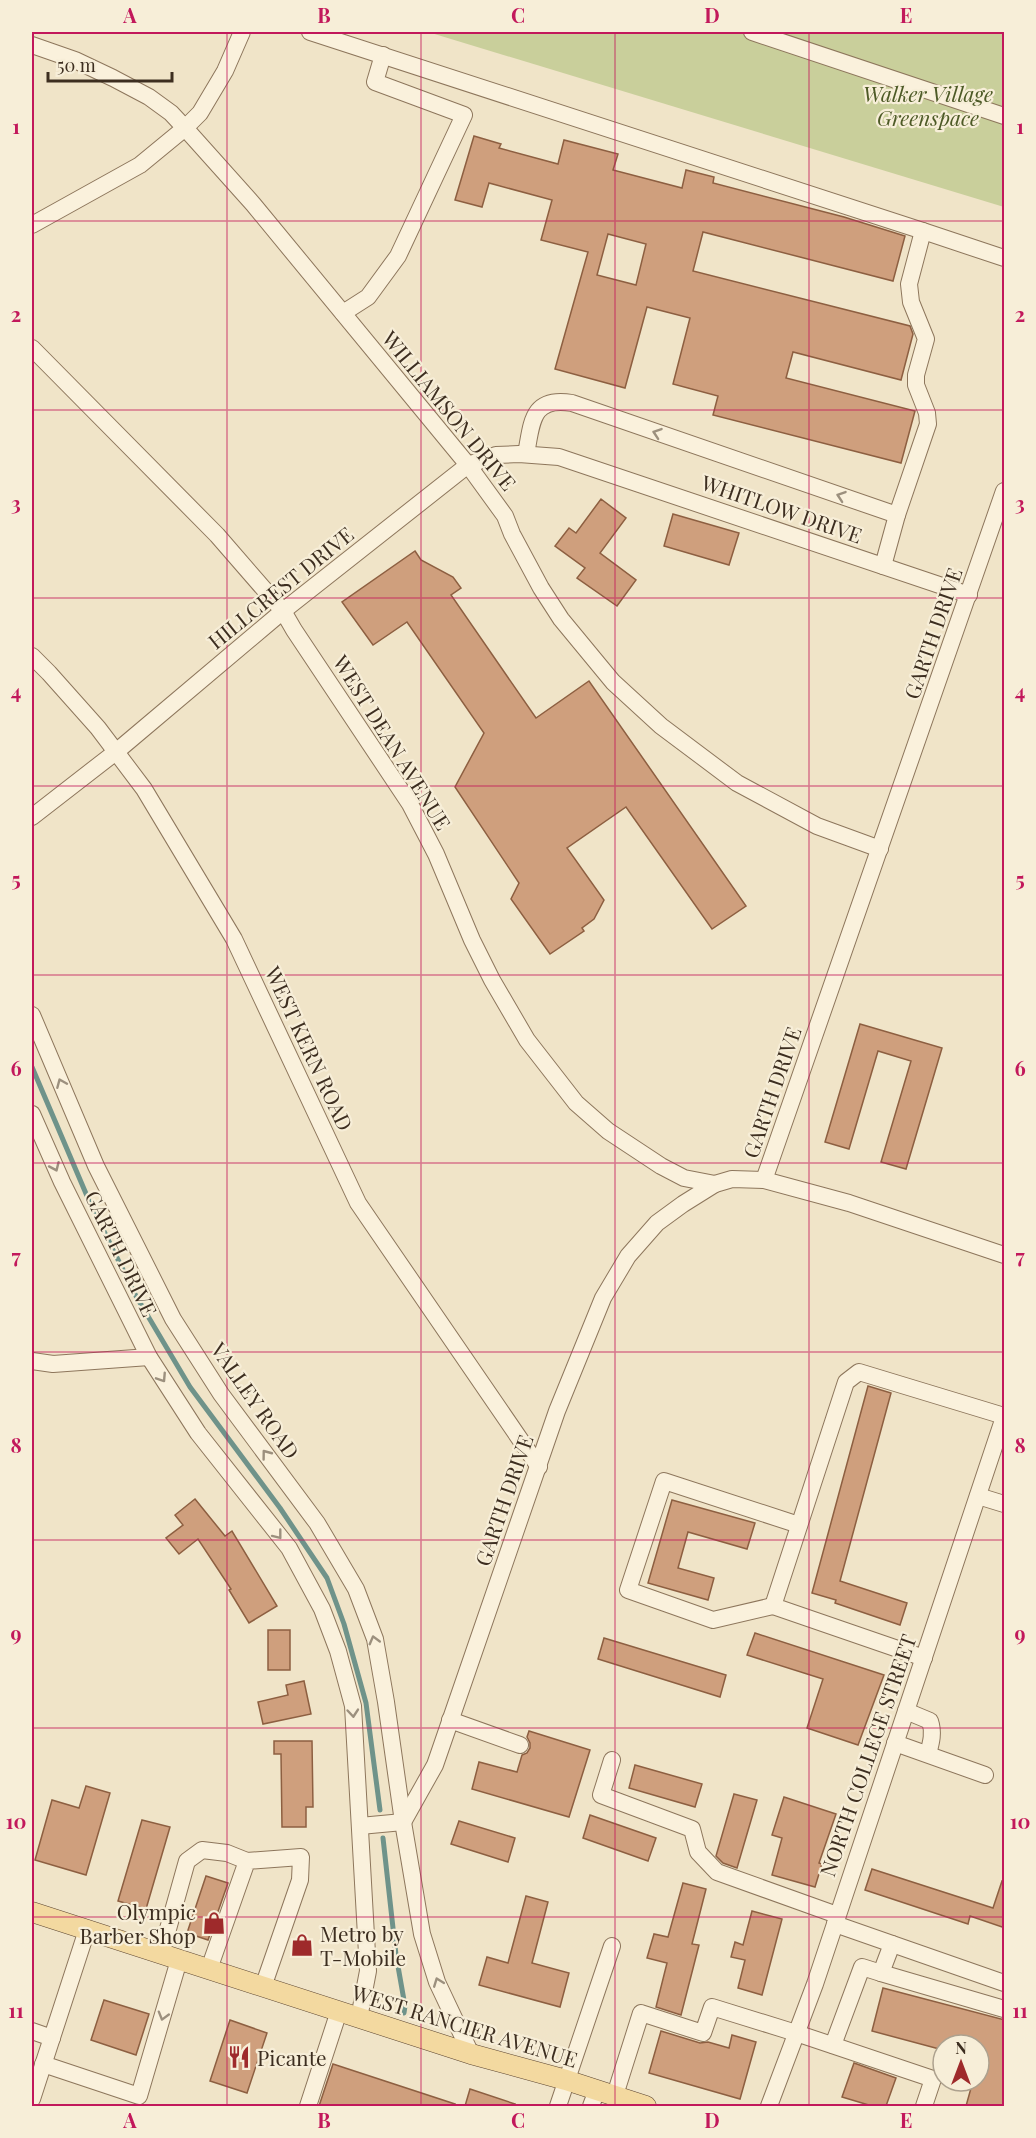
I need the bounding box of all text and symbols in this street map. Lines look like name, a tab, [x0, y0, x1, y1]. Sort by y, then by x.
text: A	[122, 1, 137, 28]
text: B	[317, 1, 331, 28]
text: C	[511, 1, 525, 28]
text: D	[704, 1, 720, 28]
text: E	[900, 1, 912, 28]
scale bar	[48, 45, 172, 83]
text: 50 m	[57, 53, 96, 77]
park label: Walker Village Greenspace	[863, 79, 993, 131]
text: 1	[12, 112, 20, 139]
text: 1	[1016, 112, 1024, 139]
text: 2	[11, 300, 21, 327]
text: 2	[1015, 300, 1025, 327]
street label: WILLIAMSON DRIVE	[376, 324, 523, 496]
one-way arrow	[652, 427, 663, 440]
street label: WHITLOW DRIVE	[697, 467, 866, 549]
text: 3	[11, 489, 21, 516]
text: 3	[1015, 489, 1025, 516]
one-way arrow	[836, 491, 847, 503]
street label: HILLCREST DRIVE	[201, 520, 359, 654]
street label: GARTH DRIVE	[896, 564, 968, 702]
street label: WEST DEAN AVENUE	[327, 649, 458, 835]
text: 4	[11, 677, 21, 704]
text: 4	[1015, 677, 1025, 704]
text: 5	[11, 865, 21, 892]
text: 5	[1015, 865, 1025, 892]
street label: WEST KERN ROAD	[259, 961, 360, 1135]
street label: GARTH DRIVE	[735, 1023, 807, 1161]
text: 6	[10, 1054, 22, 1081]
text: 6	[1014, 1054, 1026, 1081]
one-way arrow	[56, 1078, 68, 1089]
one-way arrow	[48, 1161, 60, 1172]
street label: GARTH DRIVE	[79, 1185, 165, 1321]
text: 7	[11, 1242, 21, 1269]
text: 7	[1015, 1242, 1025, 1269]
street label: VALLEY ROAD	[205, 1335, 306, 1464]
one-way arrow	[155, 1372, 167, 1382]
text: 8	[10, 1431, 22, 1458]
street label: GARTH DRIVE	[467, 1431, 539, 1569]
text: 8	[1014, 1431, 1026, 1458]
one-way arrow	[263, 1450, 274, 1461]
one-way arrow	[271, 1528, 282, 1539]
text: 9	[10, 1619, 22, 1646]
text: 9	[1014, 1619, 1026, 1646]
street label: NORTH COLLEGE STREET	[812, 1630, 922, 1880]
one-way arrow	[369, 1635, 381, 1646]
one-way arrow	[346, 1708, 359, 1718]
text: 10	[6, 1807, 26, 1834]
text: 10	[1010, 1807, 1030, 1834]
place label: Olympic Barber Shop	[80, 1897, 196, 1949]
shop icon: Olympic Barber Shop	[201, 1910, 227, 1936]
place label: Metro by T-Mobile	[320, 1919, 406, 1971]
shop icon: Metro by T-Mobile	[289, 1932, 315, 1958]
street label: WEST RANCIER AVENUE	[348, 1977, 581, 2073]
one-way arrow	[433, 1977, 445, 1988]
text: 11	[8, 1996, 24, 2023]
text: 11	[1012, 1996, 1028, 2023]
one-way arrow	[158, 2010, 170, 2021]
north arrow	[931, 2033, 991, 2093]
text: N	[955, 2037, 967, 2058]
place label: Picante	[257, 2043, 327, 2071]
restaurant icon: Picante	[226, 2044, 252, 2070]
text: A	[122, 2106, 137, 2133]
text: B	[317, 2106, 331, 2133]
text: C	[511, 2106, 525, 2133]
text: D	[704, 2106, 720, 2133]
text: E	[900, 2106, 912, 2133]

